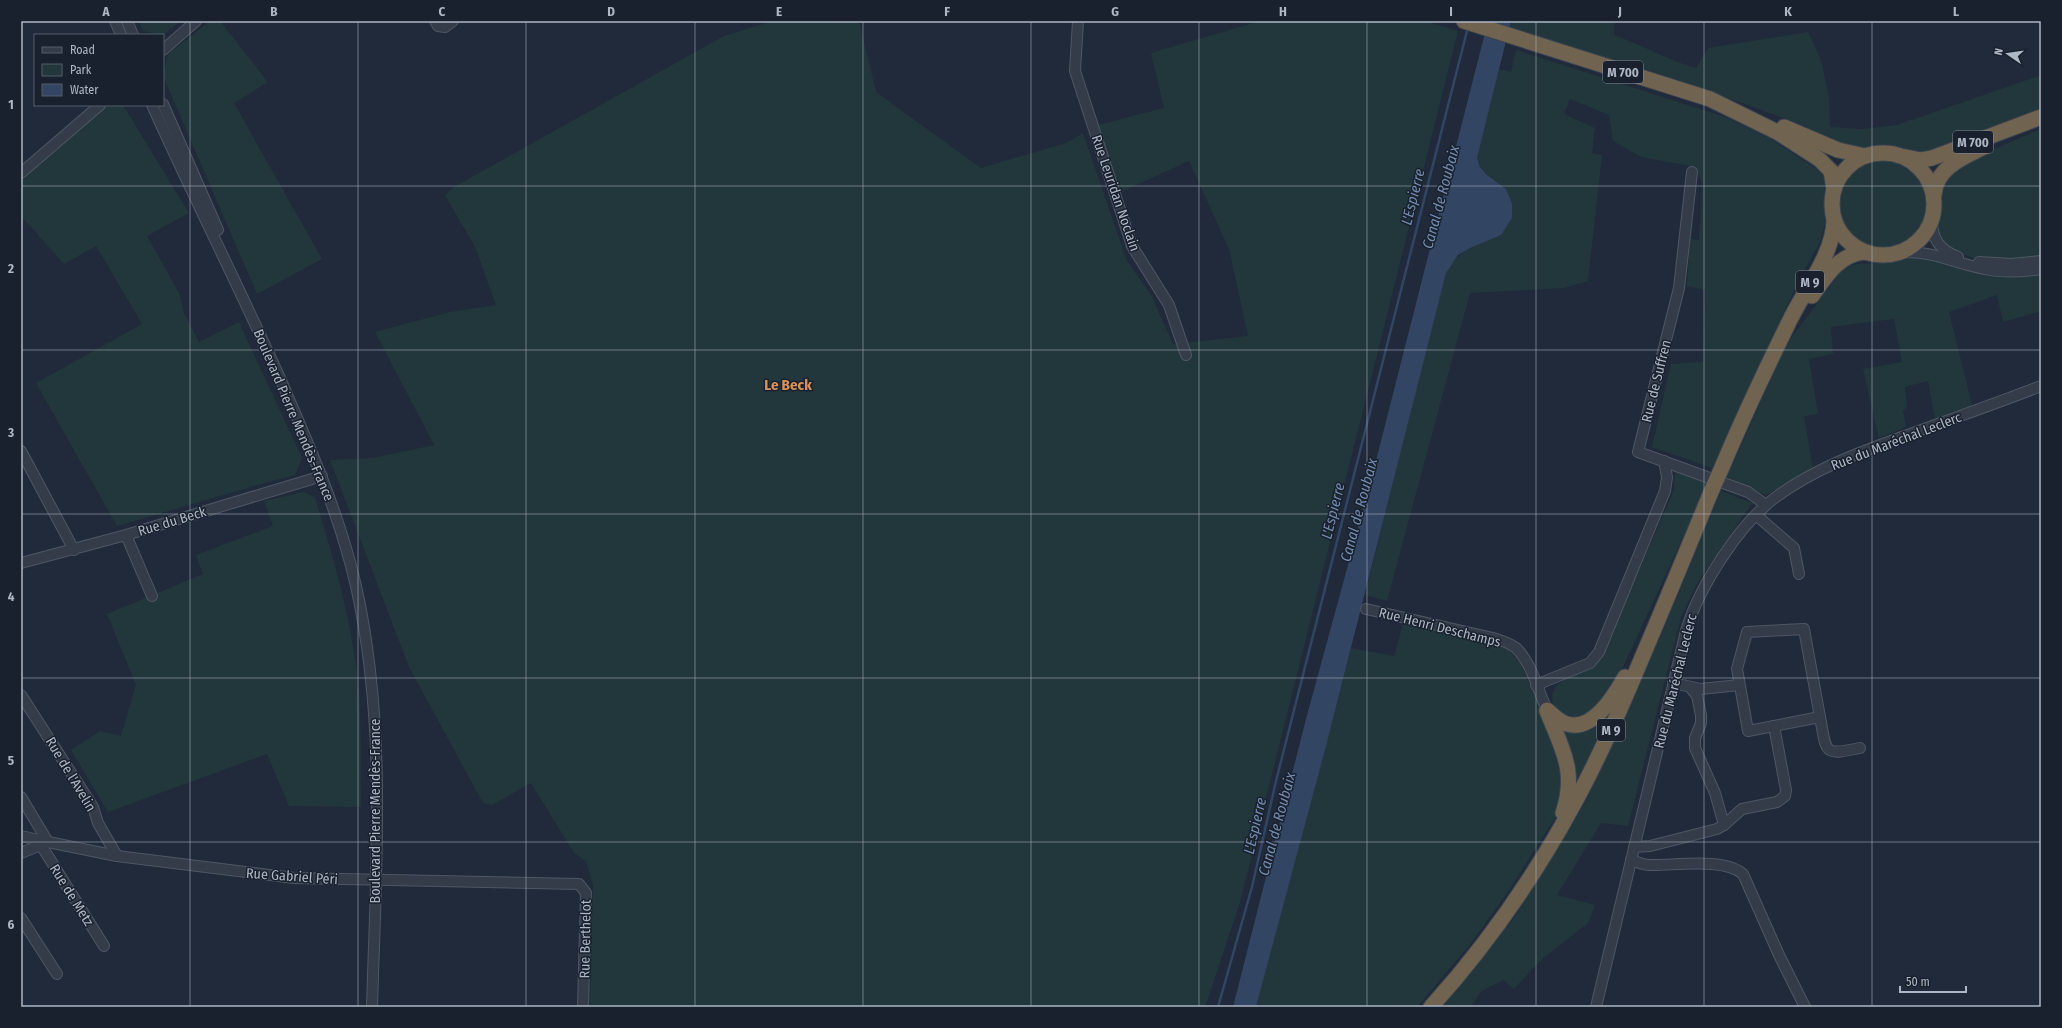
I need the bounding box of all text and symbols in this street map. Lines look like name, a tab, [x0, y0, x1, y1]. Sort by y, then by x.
text: A	[101, 4, 110, 19]
text: B	[270, 4, 278, 19]
text: C	[439, 4, 446, 19]
text: D	[607, 4, 615, 19]
text: E	[776, 4, 782, 19]
text: F	[944, 4, 950, 19]
text: G	[1111, 4, 1119, 19]
text: H	[1279, 4, 1287, 19]
text: I	[1449, 4, 1453, 19]
text: J	[1617, 4, 1622, 19]
text: K	[1784, 4, 1792, 19]
text: L	[1953, 4, 1959, 19]
legend	[34, 34, 164, 106]
north arrow	[1988, 34, 2028, 74]
text: Road	[70, 43, 95, 57]
text: N	[1992, 47, 2006, 57]
road number: M 700	[1603, 61, 1643, 83]
text: Park	[70, 63, 92, 77]
text: Water	[70, 83, 99, 97]
text: 1	[8, 97, 14, 112]
road number: M 700	[1953, 131, 1993, 153]
street label: Rue Leuridan Noclain	[1088, 133, 1143, 254]
water label: Canal de Roubaix	[1419, 143, 1464, 251]
water label: L'Espierre	[1397, 167, 1429, 227]
text: 2	[7, 261, 14, 276]
road number: M 9	[1796, 271, 1824, 293]
street label: Boulevard Pierre Mendès-France	[250, 327, 338, 504]
street label: Rue de Suffren	[1638, 338, 1675, 424]
district label: Le Beck	[764, 376, 812, 394]
street label: Rue du Maréchal Leclerc	[1829, 409, 1964, 474]
text: 3	[7, 425, 14, 440]
water label: Canal de Roubaix	[1337, 456, 1382, 564]
water label: L'Espierre	[1317, 481, 1349, 541]
street label: Rue du Beck	[136, 503, 209, 540]
text: 4	[8, 589, 15, 604]
street label: Rue Henri Deschamps	[1377, 604, 1503, 651]
street label: Rue du Maréchal Leclerc	[1650, 612, 1700, 750]
street label: Boulevard Pierre Mendès-France	[367, 718, 384, 904]
road number: M 9	[1597, 719, 1625, 741]
street label: Rue de l'Avelin	[42, 734, 99, 815]
text: 5	[8, 753, 14, 768]
water label: Canal de Roubaix	[1255, 770, 1300, 878]
water label: L'Espierre	[1240, 796, 1270, 856]
street label: Rue de Metz	[46, 861, 98, 930]
street label: Rue Gabriel Péri	[245, 865, 338, 888]
street label: Rue Berthelot	[576, 899, 595, 979]
text: 6	[8, 917, 15, 932]
scale bar	[1900, 968, 1966, 994]
text: 50 m	[1906, 975, 1930, 989]

